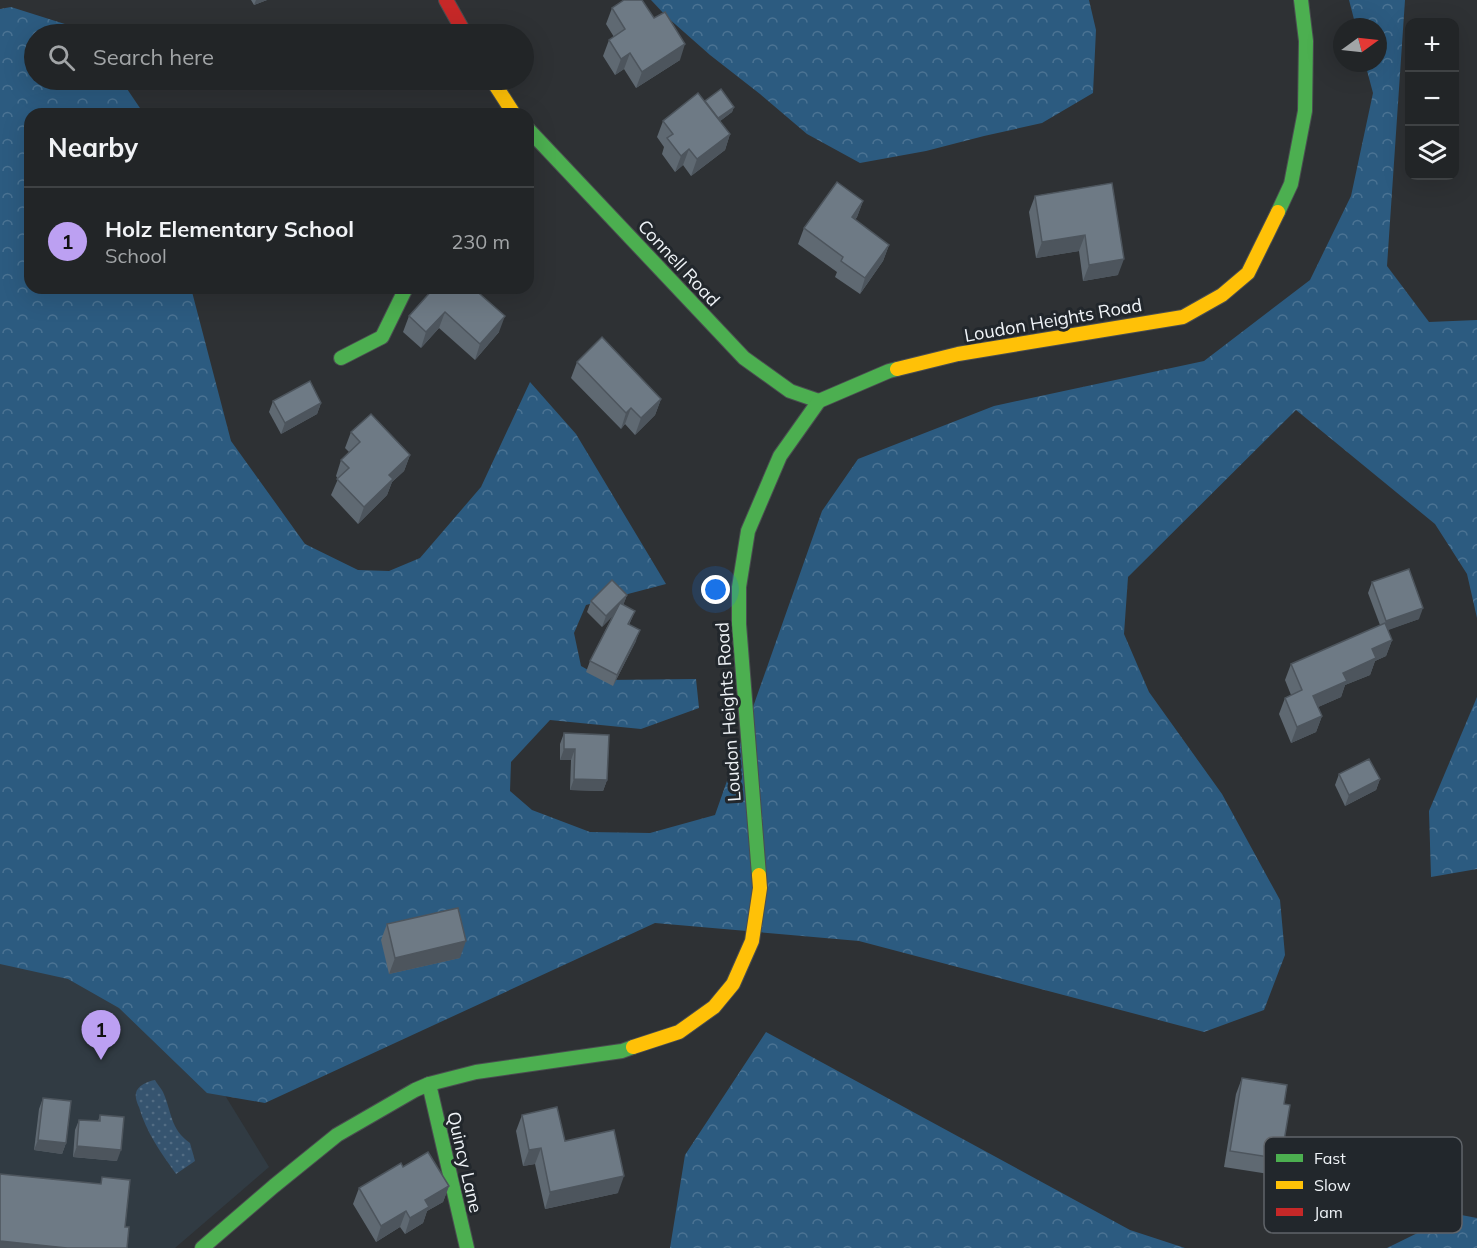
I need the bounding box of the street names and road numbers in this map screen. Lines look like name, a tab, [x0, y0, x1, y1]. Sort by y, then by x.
street label: Connell Road	[633, 215, 725, 311]
street label: Loudon Heights Road	[962, 293, 1144, 347]
street label: Loudon Heights Road	[710, 621, 746, 803]
street label: Quincy Lane	[442, 1109, 488, 1215]

